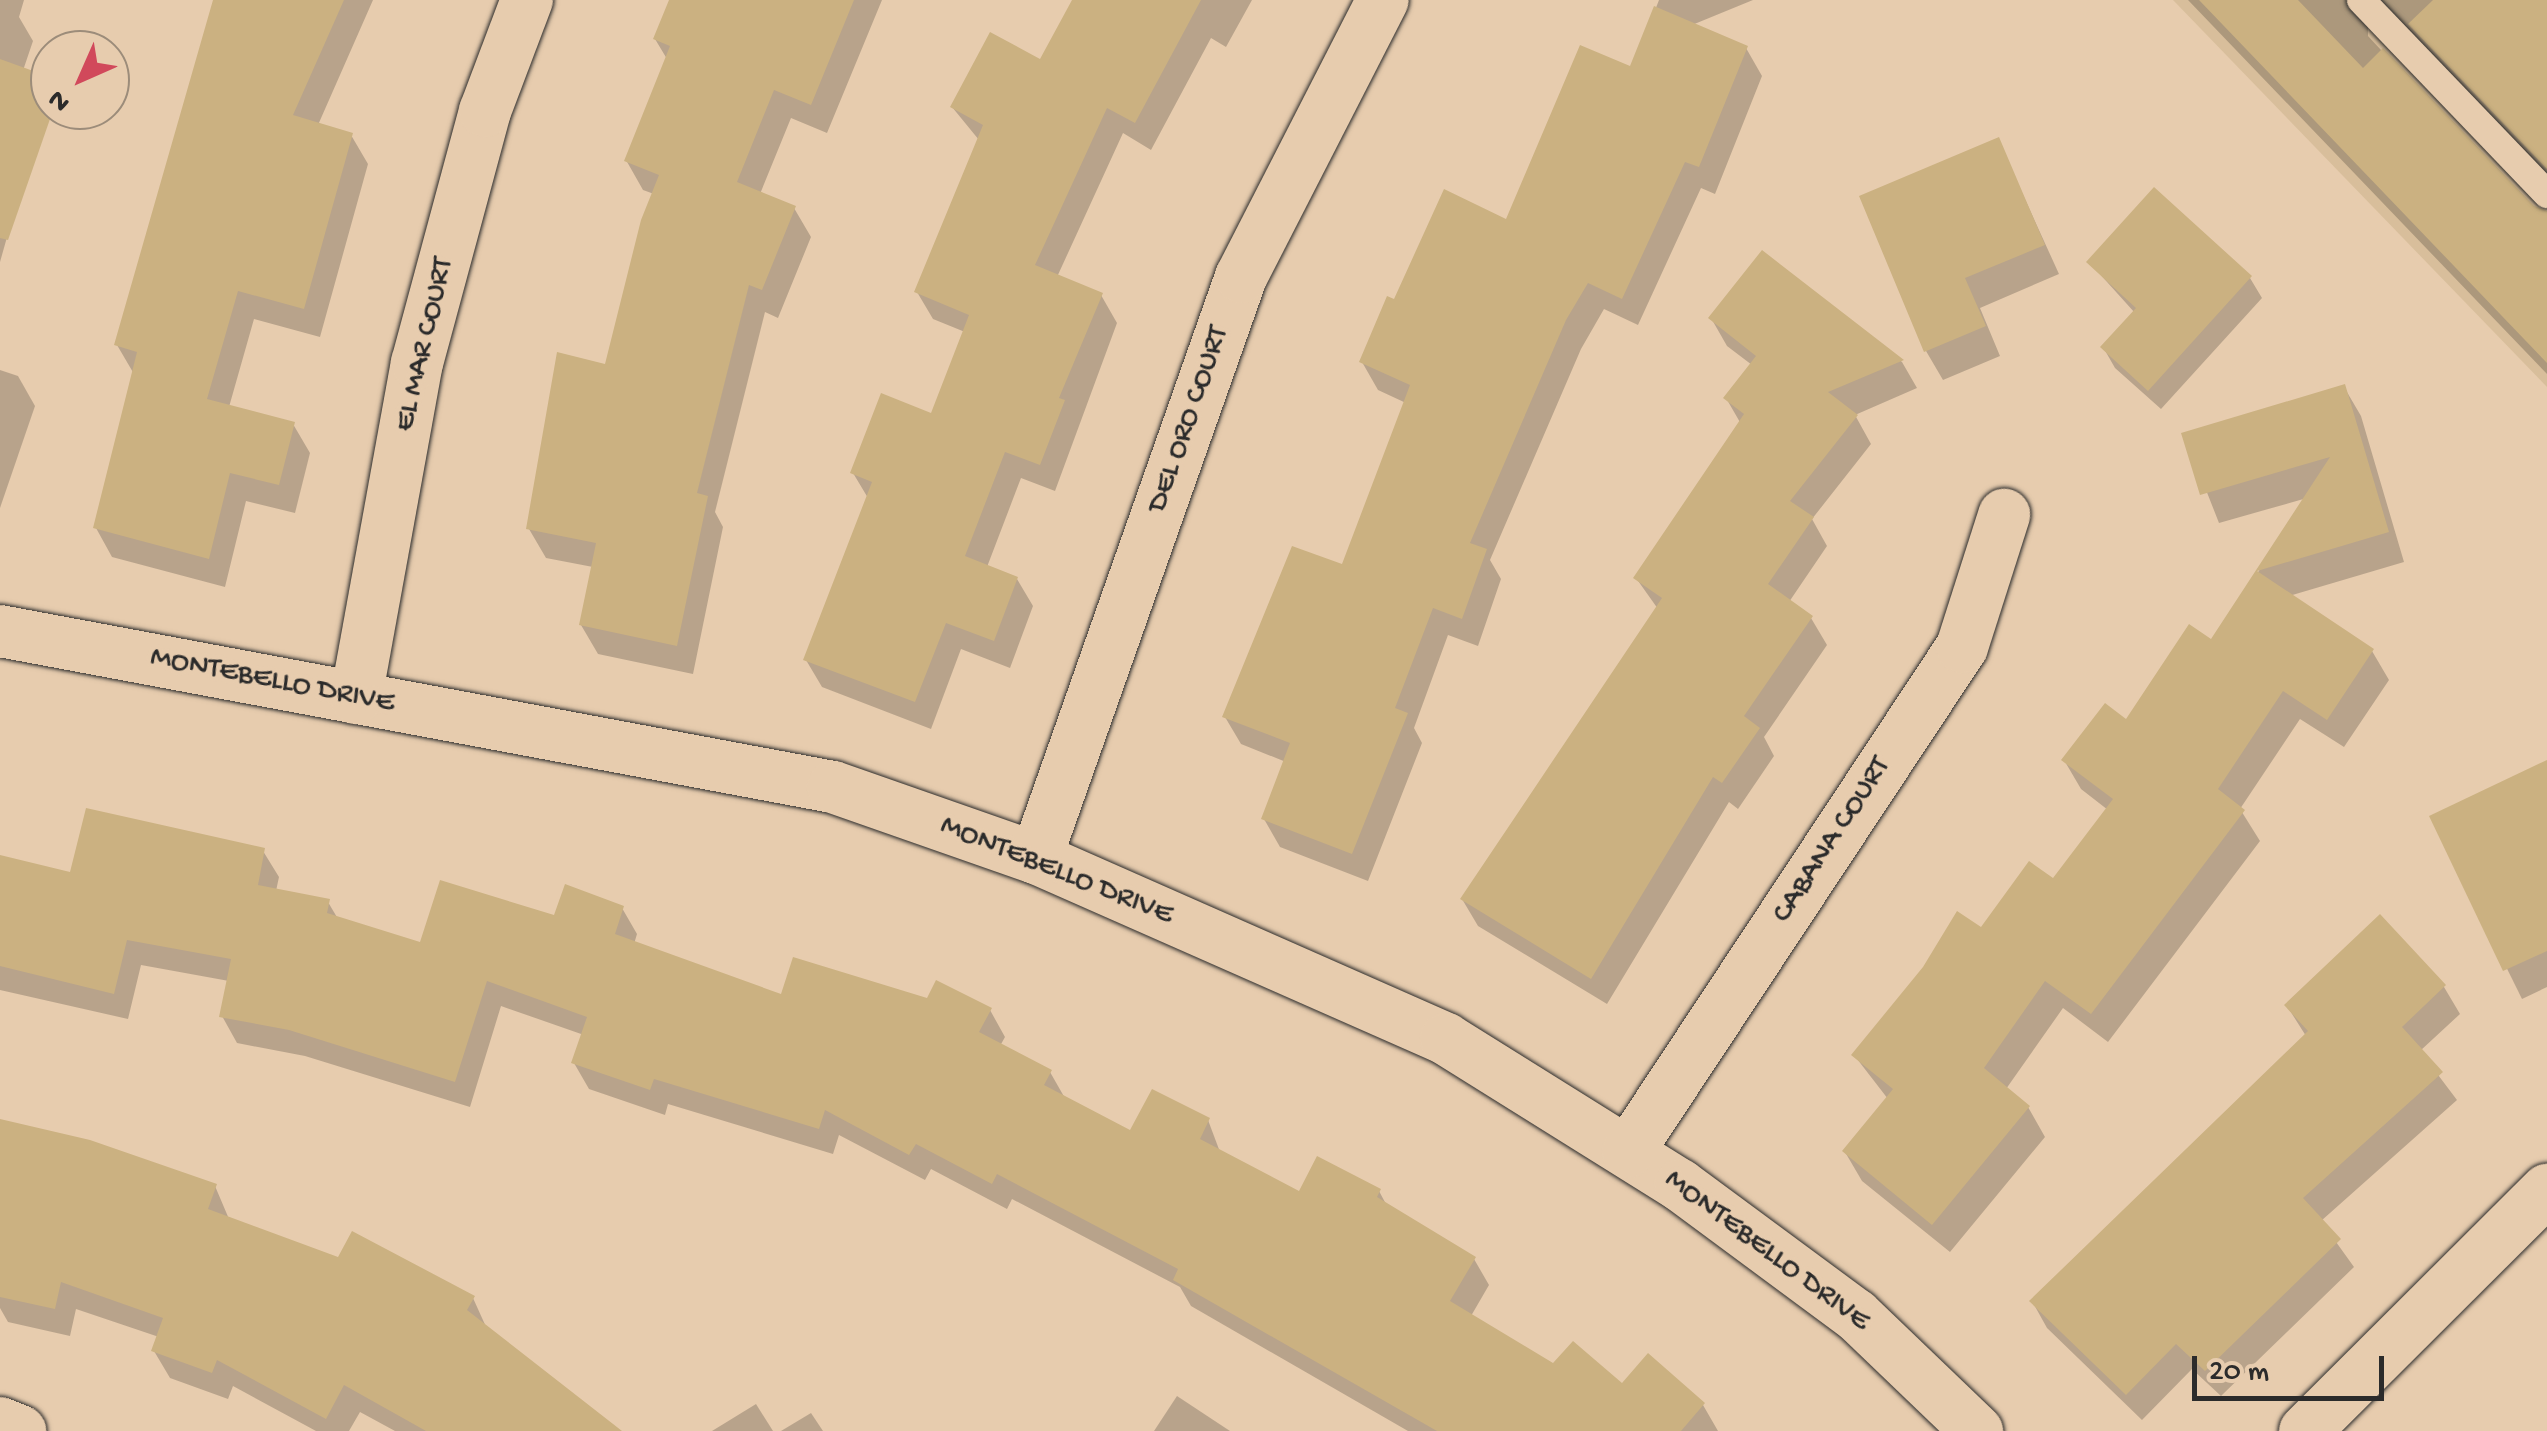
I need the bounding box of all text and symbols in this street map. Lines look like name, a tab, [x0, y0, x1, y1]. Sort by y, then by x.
north arrow	[30, 30, 130, 130]
text: N	[42, 82, 78, 118]
street label: EL MAR COURT	[389, 255, 463, 435]
street label: DEL ORO COURT	[1141, 322, 1239, 518]
street label: MONTEBELLO DRIVE	[147, 641, 397, 723]
street label: CABANA COURT	[1766, 751, 1900, 931]
street label: MONTEBELLO DRIVE	[934, 809, 1178, 935]
street label: MONTEBELLO DRIVE	[1656, 1163, 1876, 1341]
scale bar	[2197, 1336, 2390, 1398]
text: 20 m	[2209, 1356, 2269, 1391]

